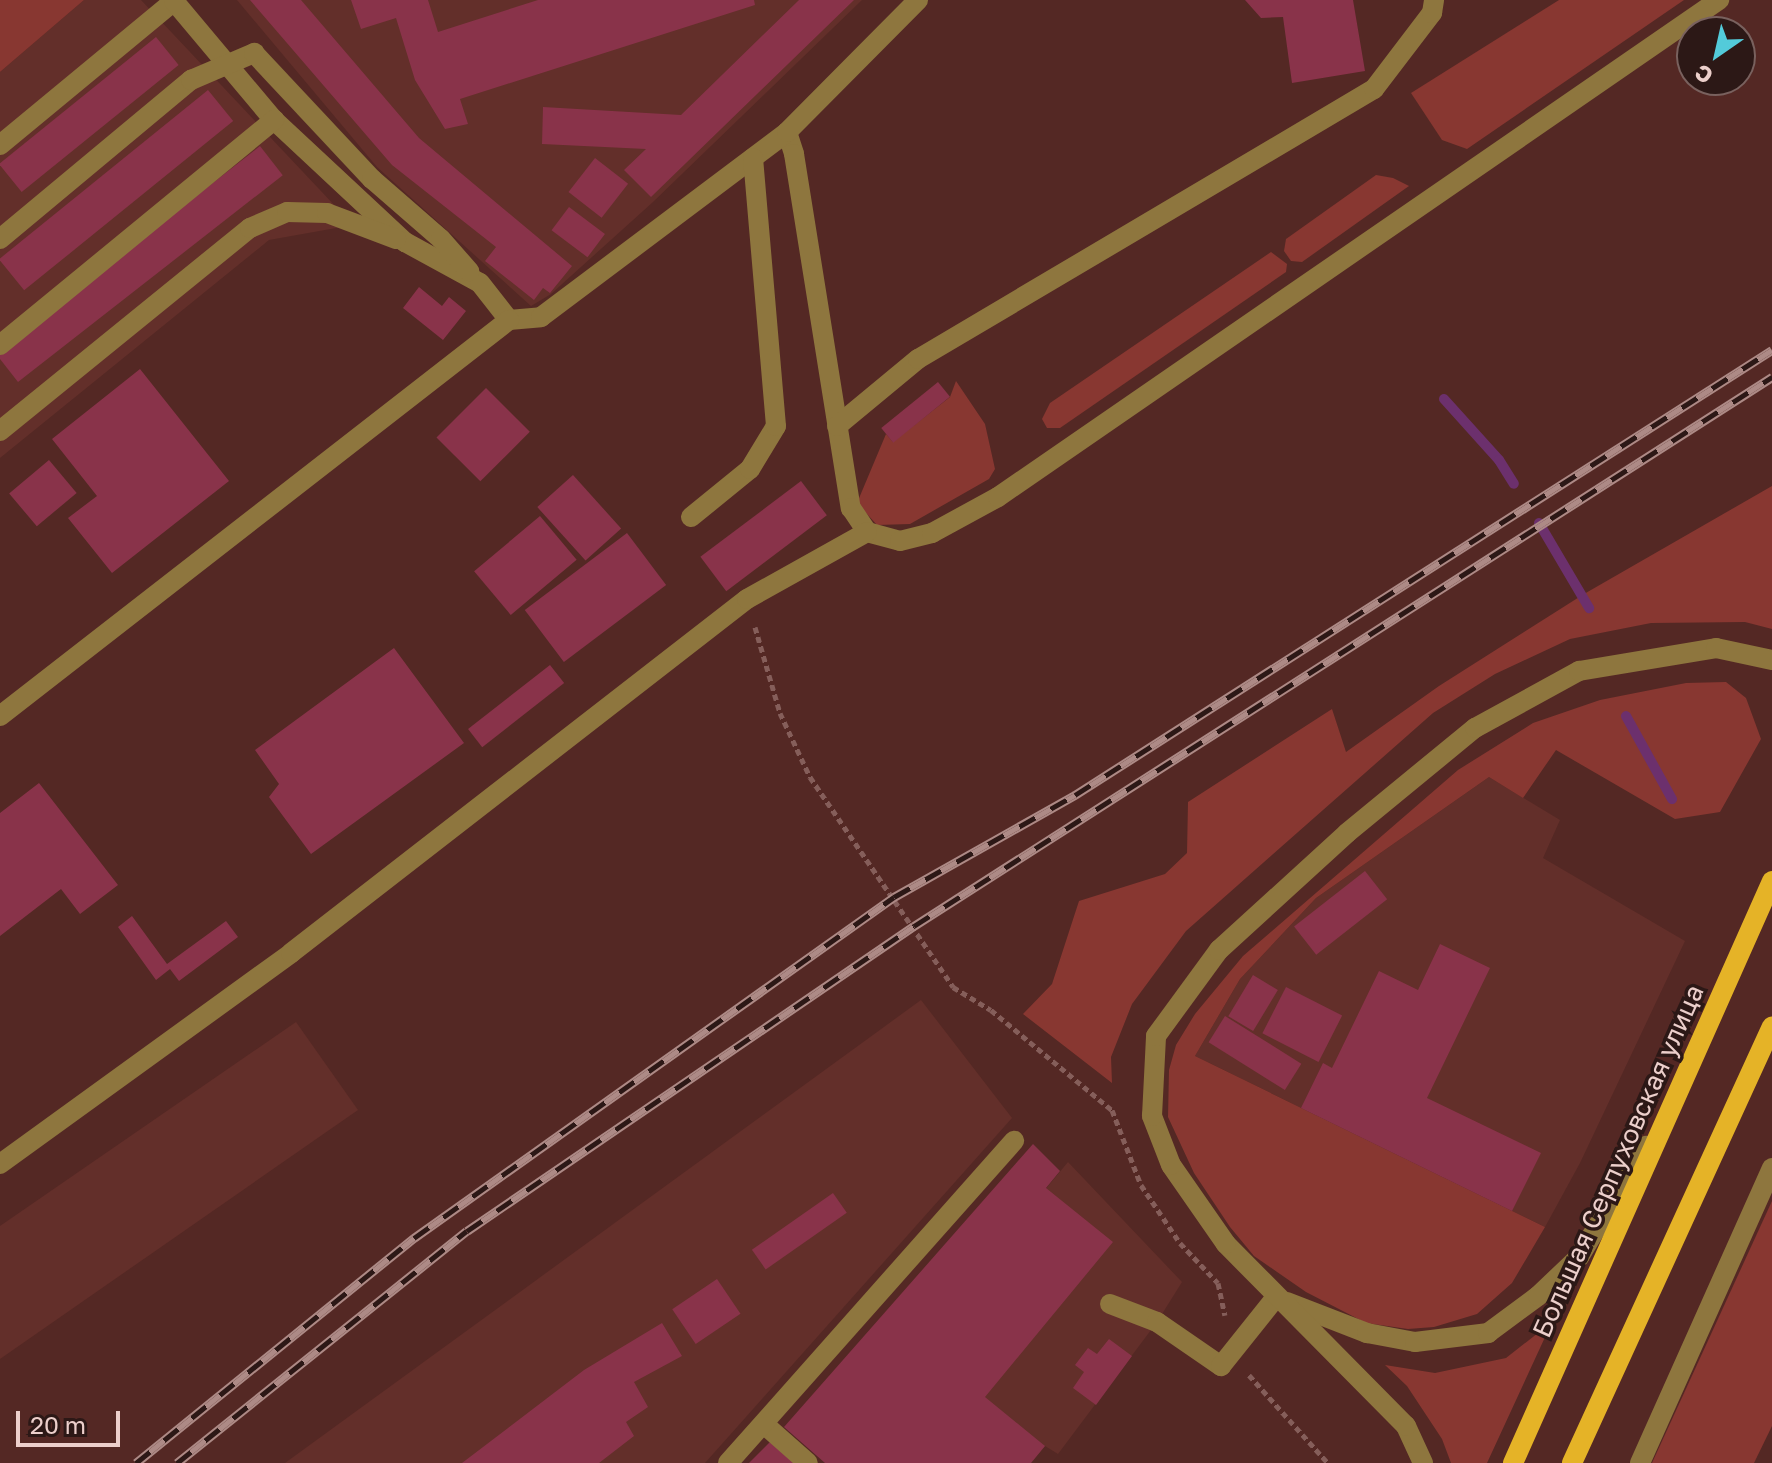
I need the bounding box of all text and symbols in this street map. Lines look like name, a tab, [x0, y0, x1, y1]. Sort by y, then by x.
north arrow	[1676, 16, 1756, 96]
text: С	[1689, 59, 1717, 90]
street label: Большая Серпуховская улица	[1526, 980, 1710, 1342]
scale bar	[20, 1395, 124, 1445]
text: 20 m	[30, 1410, 86, 1439]

